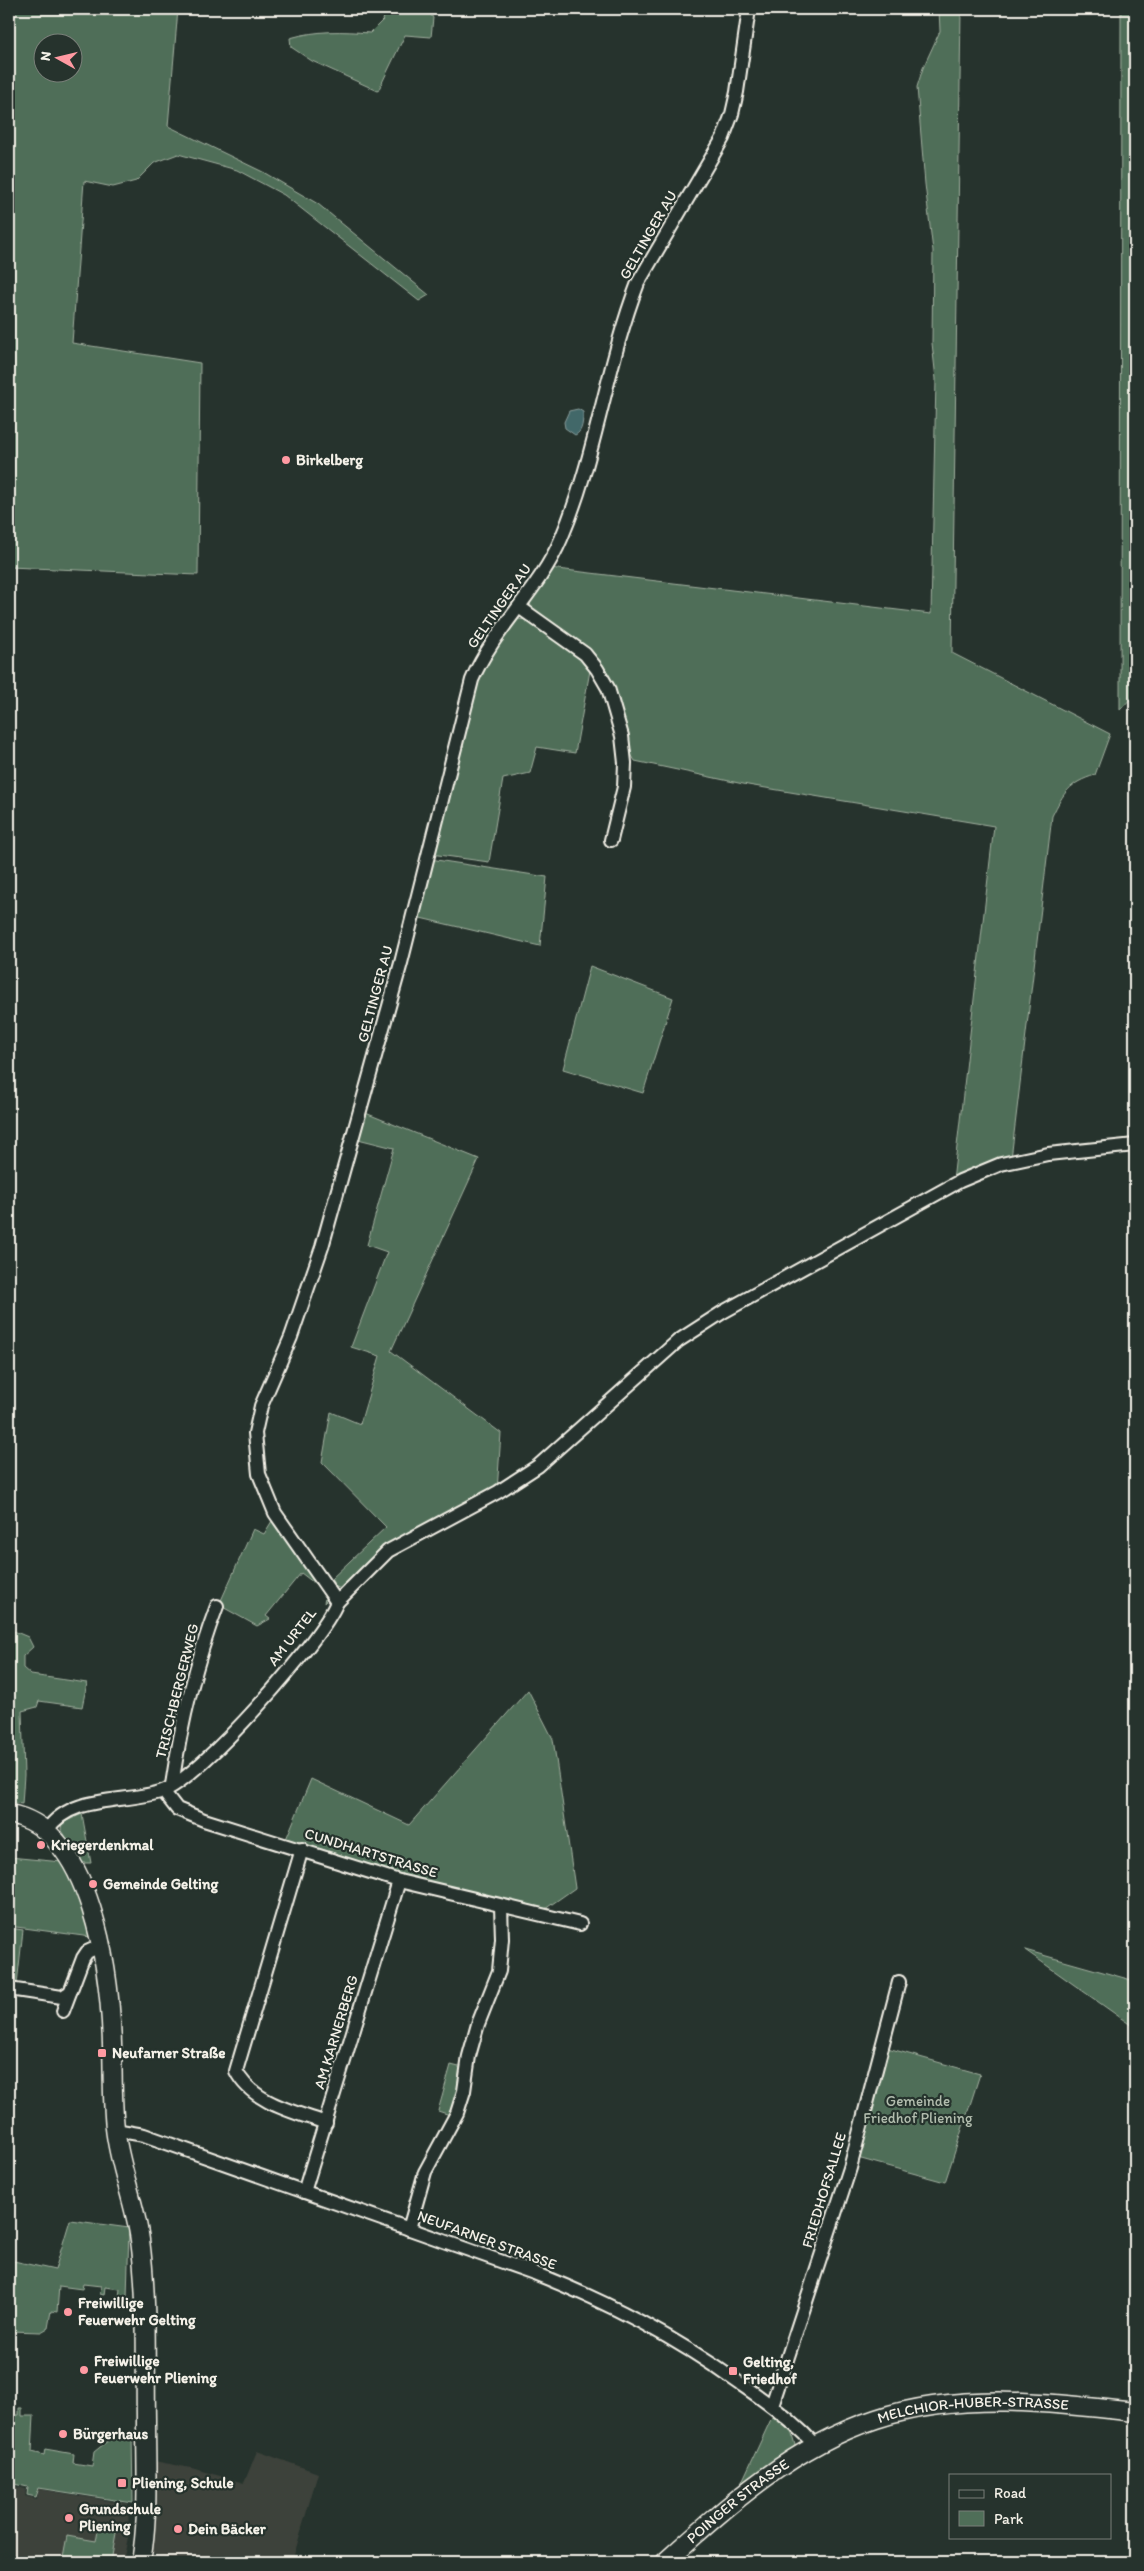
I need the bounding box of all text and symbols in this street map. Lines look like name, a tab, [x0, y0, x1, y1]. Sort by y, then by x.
north arrow	[32, 32, 82, 82]
text: N	[37, 50, 55, 62]
street label: GELTINGER AU	[615, 187, 681, 283]
place label: Birkelberg	[296, 451, 363, 470]
marker: Birkelberg	[280, 454, 292, 466]
street label: GELTINGER AU	[463, 560, 535, 652]
street label: GELTINGER AU	[353, 944, 397, 1044]
street label: AM URTEL	[264, 1604, 320, 1669]
street label: TRISCHBERGERWEG	[152, 1622, 202, 1760]
street label: CUNDHARTSTRASSE	[302, 1824, 440, 1882]
place label: Kriegerdenkmal	[51, 1836, 154, 1855]
marker: Kriegerdenkmal	[35, 1839, 47, 1851]
place label: Gemeinde Gelting	[103, 1875, 218, 1894]
marker: Gemeinde Gelting	[87, 1878, 99, 1890]
street label: AM KARNERBERG	[310, 1973, 362, 2091]
place label: Neufarner Straße	[112, 2044, 225, 2062]
marker: Neufarner Straße	[96, 2047, 108, 2059]
park label: Gemeinde Friedhof Pliening	[863, 2092, 973, 2127]
street label: FRIEDHOFSALLEE	[798, 2130, 850, 2250]
street label: NEUFARNER STRASSE	[415, 2206, 559, 2274]
place label: Freiwillige Feuerwehr Gelting	[78, 2294, 196, 2330]
marker: Freiwillige Feuerwehr Gelting	[62, 2306, 74, 2318]
place label: Freiwillige Feuerwehr Pliening	[94, 2352, 217, 2388]
place label: Gelting, Friedhof	[743, 2353, 797, 2388]
marker: Freiwillige Feuerwehr Pliening	[78, 2364, 90, 2376]
marker: Gelting, Friedhof	[727, 2365, 739, 2377]
street label: MELCHIOR-HUBER-STRASSE	[875, 2393, 1069, 2427]
place label: Bürgerhaus	[73, 2425, 148, 2444]
marker: Bürgerhaus	[57, 2428, 69, 2440]
street label: POINGER STRASSE	[683, 2455, 792, 2547]
place label: Pliening, Schule	[132, 2474, 234, 2493]
legend	[949, 2474, 1112, 2538]
marker: Pliening, Schule	[116, 2477, 128, 2489]
text: Road	[994, 2484, 1027, 2502]
place label: Grundschule Pliening	[79, 2500, 161, 2536]
text: Park	[994, 2510, 1024, 2528]
marker: Grundschule Pliening	[63, 2512, 75, 2524]
place label: Dein Bäcker	[188, 2520, 267, 2538]
marker: Dein Bäcker	[172, 2523, 184, 2535]

